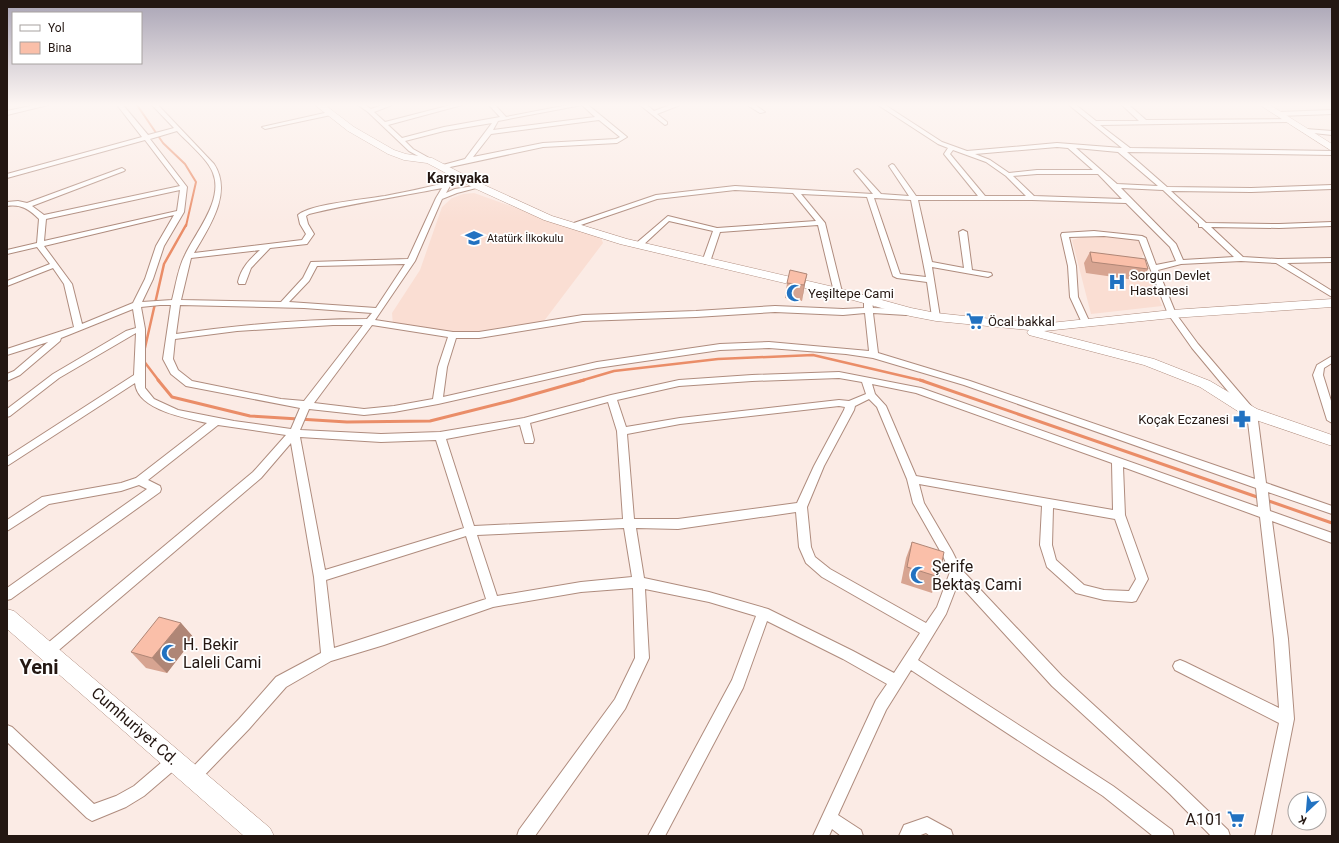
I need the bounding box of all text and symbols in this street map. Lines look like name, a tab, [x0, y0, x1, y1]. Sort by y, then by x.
legend	[12, 12, 142, 64]
text: Yol	[48, 21, 65, 35]
text: Bina	[48, 41, 72, 55]
district label: Karşıyaka	[427, 170, 489, 186]
school or university icon: Atatürk İlkokulu	[464, 228, 484, 248]
place label: Atatürk İlkokulu	[487, 232, 563, 245]
place label: Sorgun Devlet Hastanesi	[1130, 268, 1210, 298]
hospital icon: Sorgun Devlet Hastanesi	[1107, 272, 1127, 292]
mosque icon: Yeşiltepe Cami	[785, 283, 805, 303]
place label: Yeşiltepe Cami	[808, 286, 894, 301]
supermarket icon: Öcal bakkal	[965, 311, 985, 331]
place label: Öcal bakkal	[988, 314, 1055, 329]
pharmacy icon: Koçak Eczanesi	[1232, 409, 1252, 429]
place label: Koçak Eczanesi	[1138, 412, 1229, 427]
place label: Şerife Bektaş Cami	[932, 557, 1022, 594]
mosque icon: Şerife Bektaş Cami	[909, 565, 929, 585]
place label: H. Bekir Laleli Cami	[183, 635, 261, 672]
mosque icon: H. Bekir Laleli Cami	[160, 643, 180, 663]
district label: Yeni	[19, 655, 59, 679]
street label: Cumhuriyet Cd.	[88, 683, 182, 769]
north arrow	[1287, 791, 1327, 831]
supermarket icon: A101	[1226, 809, 1246, 829]
place label: A101	[1186, 810, 1223, 829]
text: K	[1296, 812, 1309, 827]

